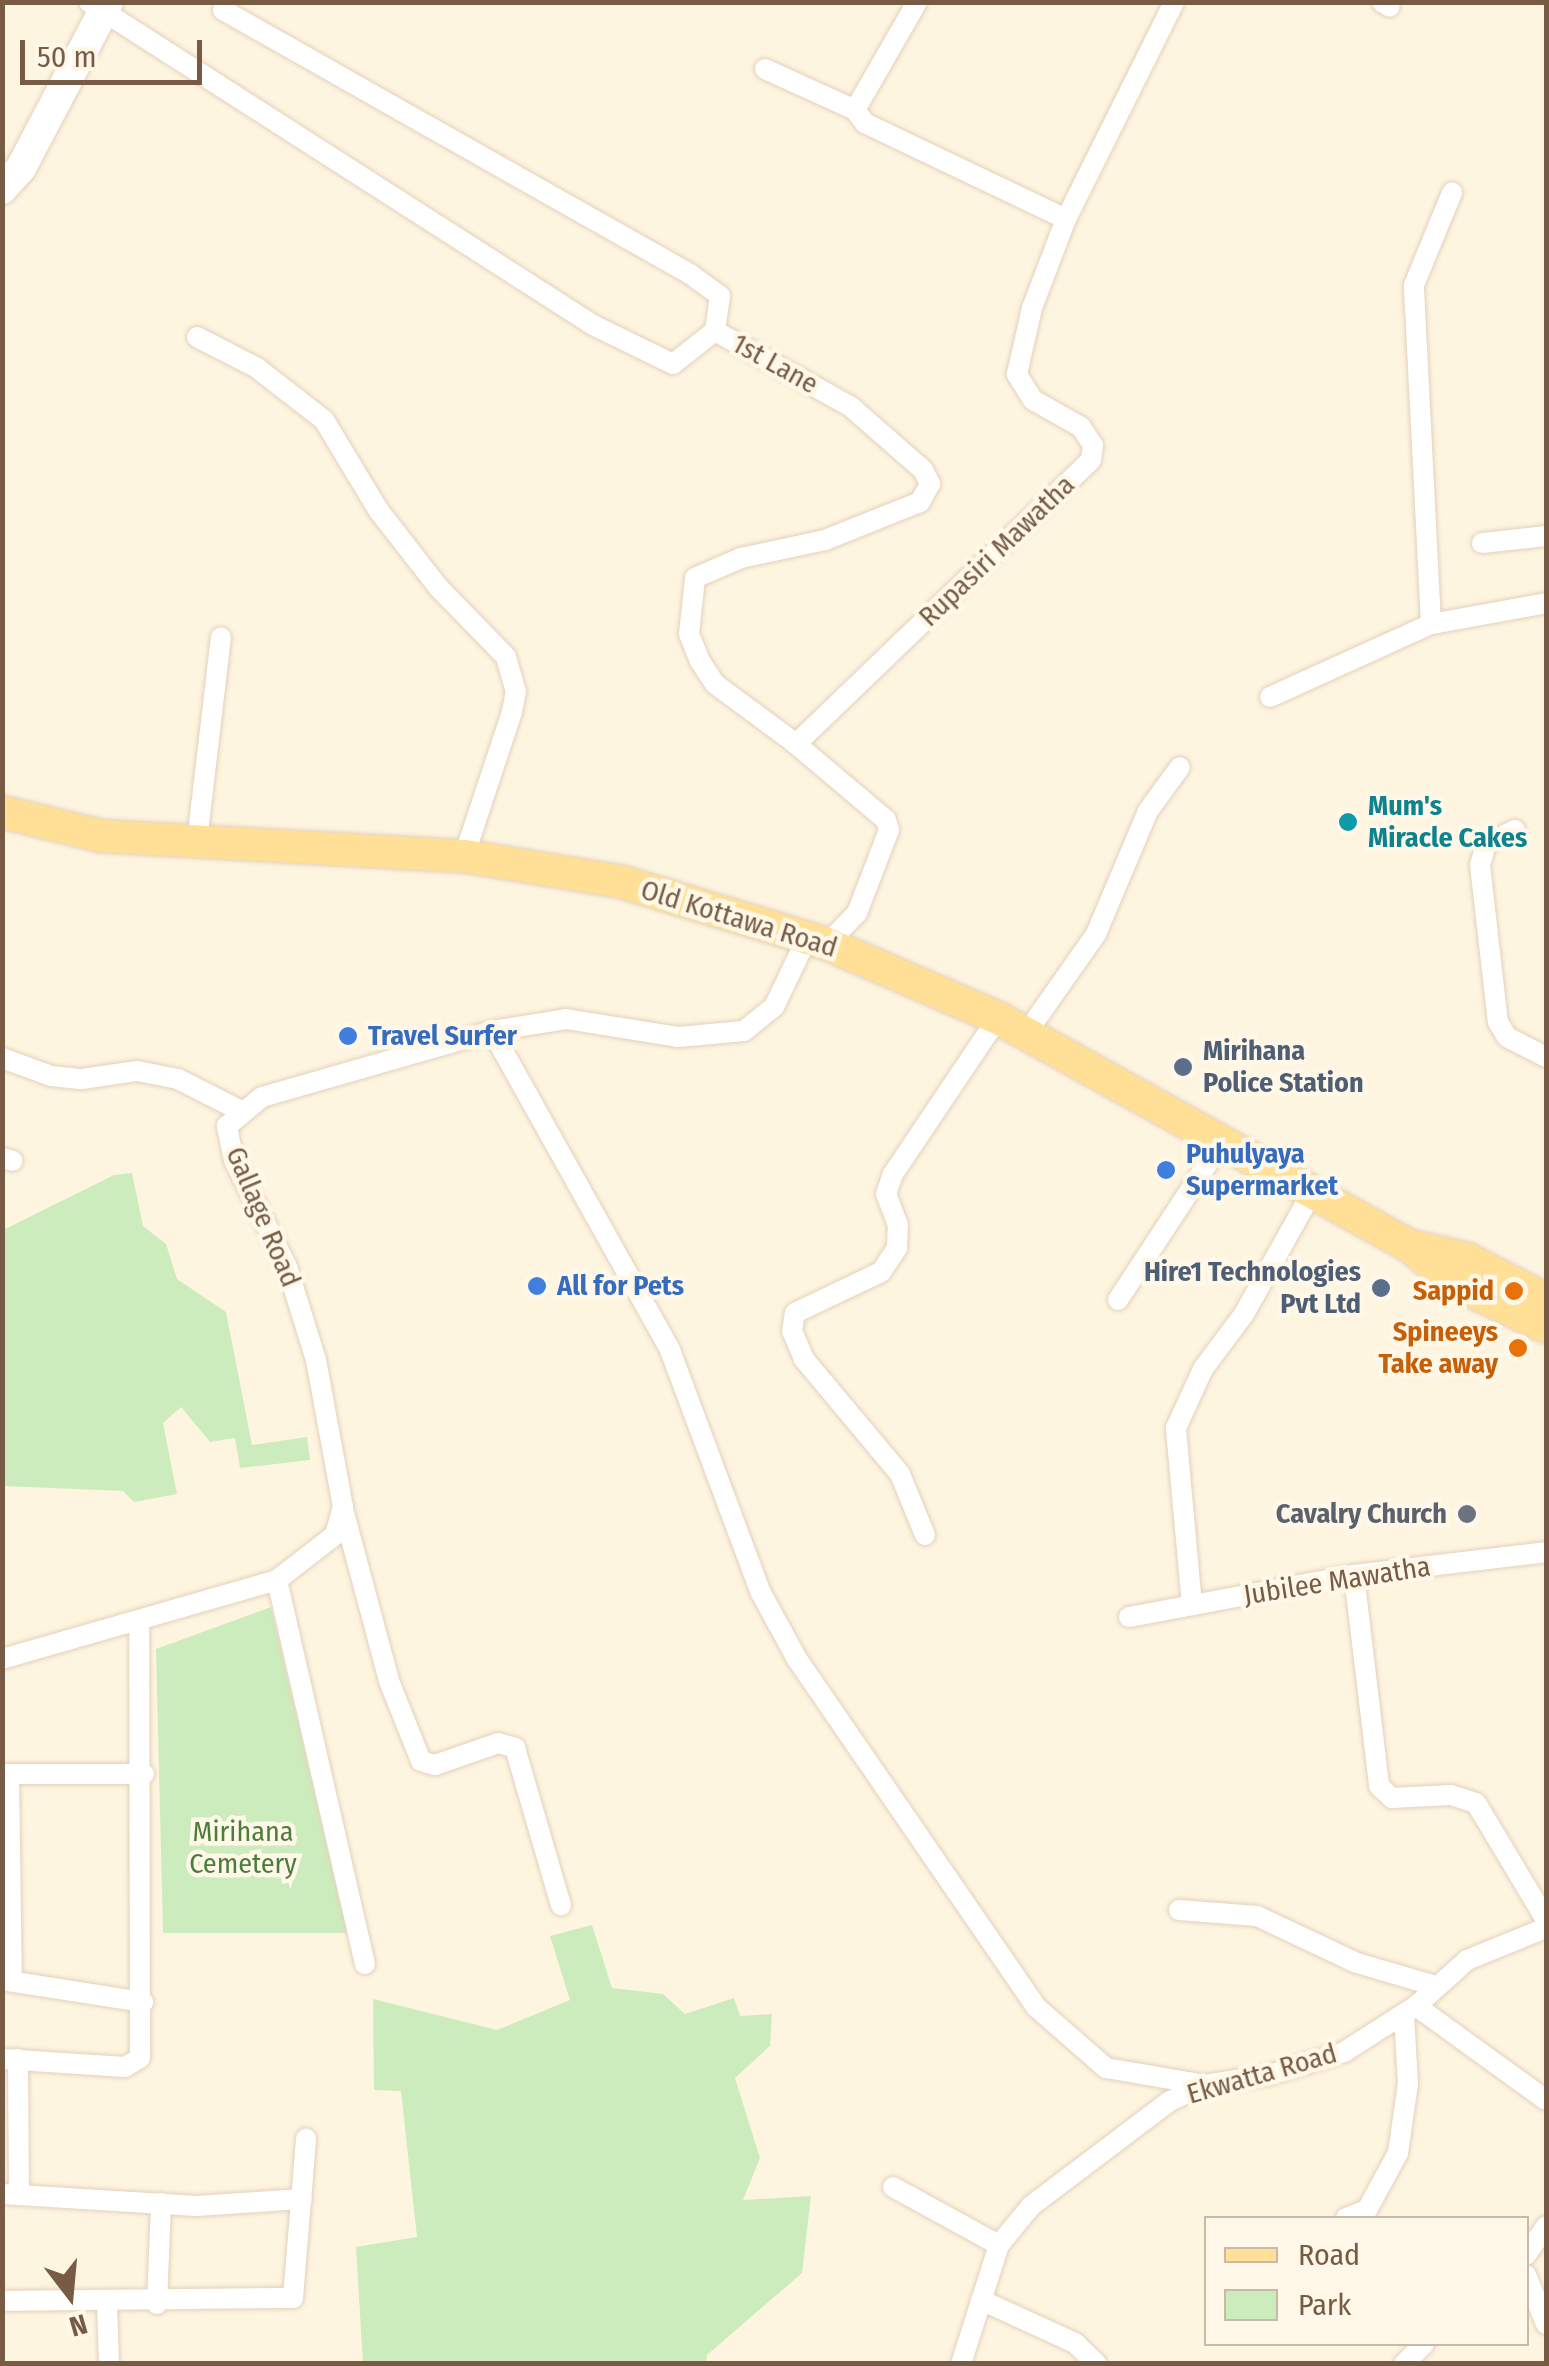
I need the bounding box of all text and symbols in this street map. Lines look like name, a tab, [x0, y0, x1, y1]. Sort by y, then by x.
scale bar	[25, 20, 208, 82]
text: 50 m	[37, 39, 97, 75]
street label: 1st Lane	[726, 327, 824, 401]
street label: Rupasiri Mawatha	[912, 468, 1082, 634]
place label: Mum's Miracle Cakes	[1368, 789, 1527, 855]
marker: Mum's Miracle Cakes	[1337, 811, 1359, 833]
street label: Old Kottawa Road	[637, 873, 841, 965]
place label: Travel Surfer	[368, 1019, 517, 1053]
marker: Travel Surfer	[337, 1025, 359, 1047]
place label: Mirihana Police Station	[1203, 1034, 1364, 1100]
marker: Mirihana Police Station	[1172, 1056, 1194, 1078]
place label: Puhulyaya Supermarket	[1186, 1137, 1338, 1203]
street label: Gallage Road	[218, 1142, 308, 1292]
marker: Puhulyaya Supermarket	[1155, 1159, 1177, 1181]
place label: Hire1 Technologies Pvt Ltd	[1144, 1255, 1361, 1321]
place label: All for Pets	[557, 1269, 684, 1303]
place label: Sappid	[1413, 1274, 1494, 1308]
marker: All for Pets	[526, 1275, 548, 1297]
marker: Hire1 Technologies Pvt Ltd	[1370, 1277, 1392, 1299]
marker: Sappid	[1503, 1280, 1525, 1302]
place label: Spineeys Take away	[1378, 1315, 1498, 1381]
marker: Spineeys Take away	[1507, 1337, 1529, 1359]
place label: Cavalry Church	[1276, 1497, 1447, 1531]
marker: Cavalry Church	[1456, 1503, 1478, 1525]
street label: Jubilee Mawatha	[1241, 1550, 1433, 1612]
park label: Mirihana Cemetery	[189, 1815, 297, 1881]
street label: Ekwatta Road	[1183, 2037, 1341, 2111]
legend	[1204, 2216, 1529, 2346]
text: Road	[1298, 2237, 1360, 2273]
north arrow	[20, 2246, 120, 2346]
text: Park	[1298, 2287, 1351, 2323]
text: N	[66, 2307, 91, 2343]

